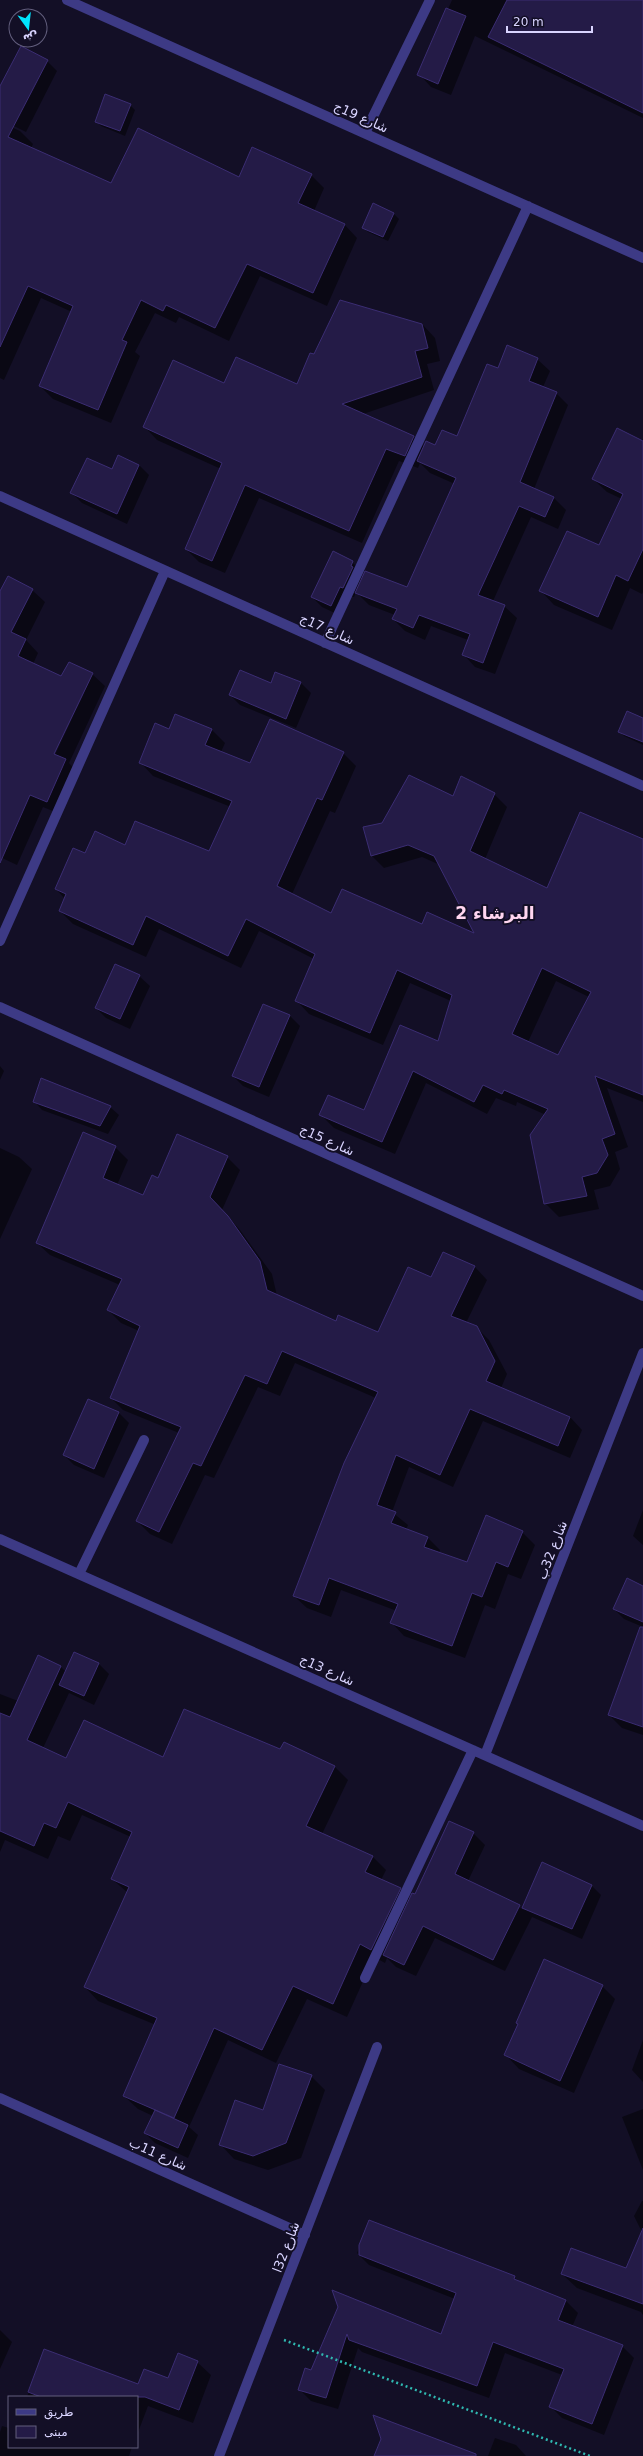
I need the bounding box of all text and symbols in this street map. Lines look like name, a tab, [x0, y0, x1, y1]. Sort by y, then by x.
north arrow	[8, 8, 48, 48]
scale bar	[507, 8, 592, 34]
text: 20 m	[513, 15, 544, 29]
text: ش	[21, 29, 39, 45]
street label: شارع 19ج	[331, 98, 391, 137]
street label: شارع 17ج	[297, 610, 357, 649]
district label: البرشاء 2	[455, 903, 535, 924]
street label: شارع 15ج	[297, 1121, 357, 1160]
street label: شارع 32ب	[534, 1518, 571, 1582]
street label: شارع 13ج	[297, 1651, 357, 1690]
street label: شارع 11ب	[126, 2135, 189, 2174]
street label: شارع 32ا	[269, 2219, 303, 2275]
legend	[8, 2396, 138, 2448]
text: طريق	[44, 2405, 74, 2420]
text: مبنى	[44, 2425, 68, 2439]

